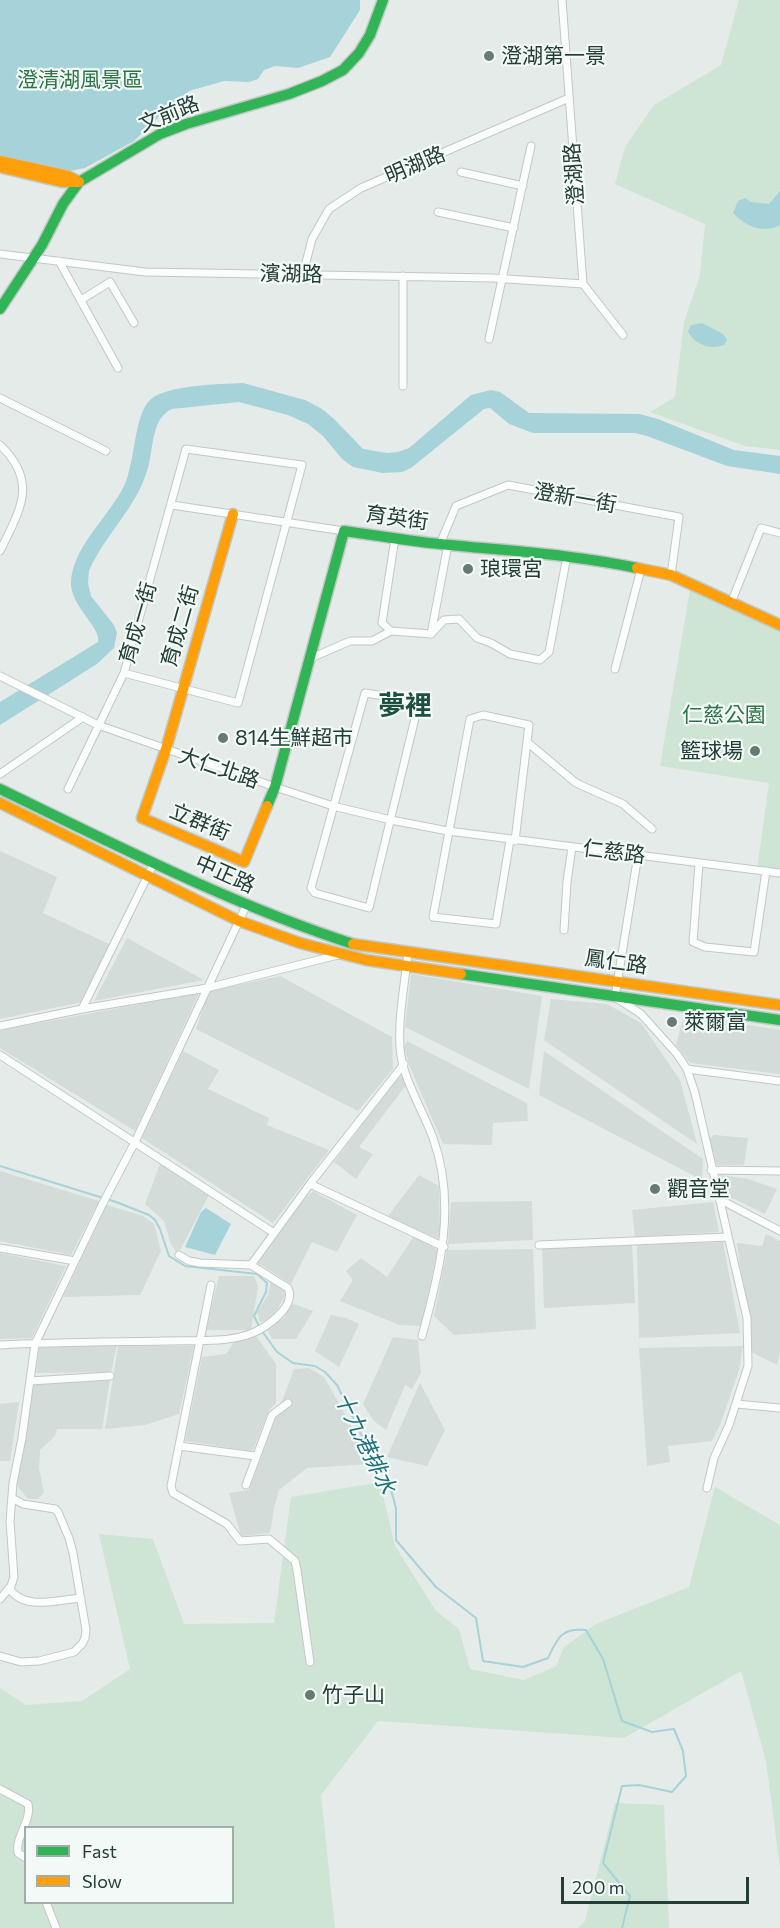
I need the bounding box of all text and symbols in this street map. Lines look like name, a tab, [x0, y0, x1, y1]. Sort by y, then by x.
place label: 澄湖第一景	[501, 43, 606, 69]
marker: 澄湖第一景	[482, 49, 496, 63]
park label: 澄清湖風景區	[17, 67, 143, 93]
street label: 文前路	[135, 91, 203, 137]
street label: 明湖路	[381, 141, 449, 189]
street label: 澄湖路	[559, 142, 589, 206]
street label: 濱湖路	[259, 261, 323, 287]
street label: 澄新一街	[531, 478, 619, 518]
street label: 育英街	[364, 501, 430, 535]
place label: 琅環宮	[480, 556, 543, 582]
marker: 琅環宮	[461, 562, 475, 576]
street label: 育成一街	[114, 579, 162, 667]
street label: 育成二街	[156, 582, 204, 670]
district label: 夢裡	[378, 690, 432, 722]
park label: 仁慈公園	[682, 702, 766, 728]
place label: 814生鮮超市	[235, 725, 353, 751]
marker: 814生鮮超市	[216, 731, 230, 745]
place label: 籃球場	[680, 738, 743, 764]
street label: 大仁北路	[175, 742, 263, 794]
marker: 籃球場	[748, 744, 762, 758]
street label: 立群街	[166, 798, 234, 846]
street label: 仁慈路	[581, 836, 647, 868]
street label: 中正路	[191, 850, 259, 898]
street label: 鳳仁路	[583, 945, 649, 979]
place label: 萊爾富	[684, 1009, 747, 1035]
marker: 萊爾富	[665, 1015, 679, 1029]
place label: 觀音堂	[667, 1176, 730, 1202]
marker: 觀音堂	[648, 1182, 662, 1196]
water label: 十九港排水	[329, 1388, 401, 1498]
place label: 竹子山	[322, 1682, 385, 1708]
marker: 竹子山	[303, 1688, 317, 1702]
legend	[24, 1826, 234, 1904]
text: Fast	[82, 1840, 117, 1862]
scale bar	[564, 1865, 752, 1903]
text: Slow	[82, 1870, 122, 1892]
text: 200 m	[572, 1876, 625, 1898]

